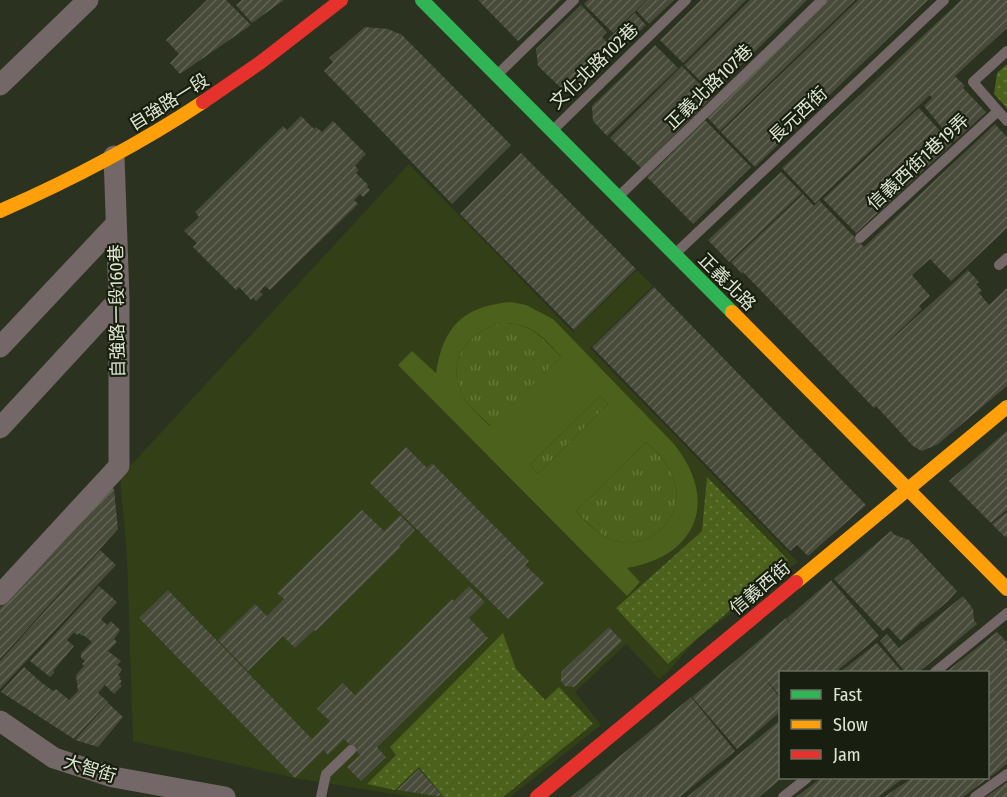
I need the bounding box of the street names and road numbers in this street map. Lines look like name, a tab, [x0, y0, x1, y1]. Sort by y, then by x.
street label: 文化北路102巷	[545, 18, 643, 114]
street label: 正義北路107巷	[661, 40, 757, 134]
street label: 自強路一段	[125, 69, 213, 135]
street label: 長元西街	[764, 82, 832, 148]
street label: 信義西街1巷19弄	[863, 109, 973, 215]
street label: 自強路一段160巷	[105, 244, 129, 378]
street label: 正義北路	[694, 249, 760, 315]
street label: 信義西街	[725, 556, 795, 620]
street label: 大智街	[61, 751, 119, 787]

